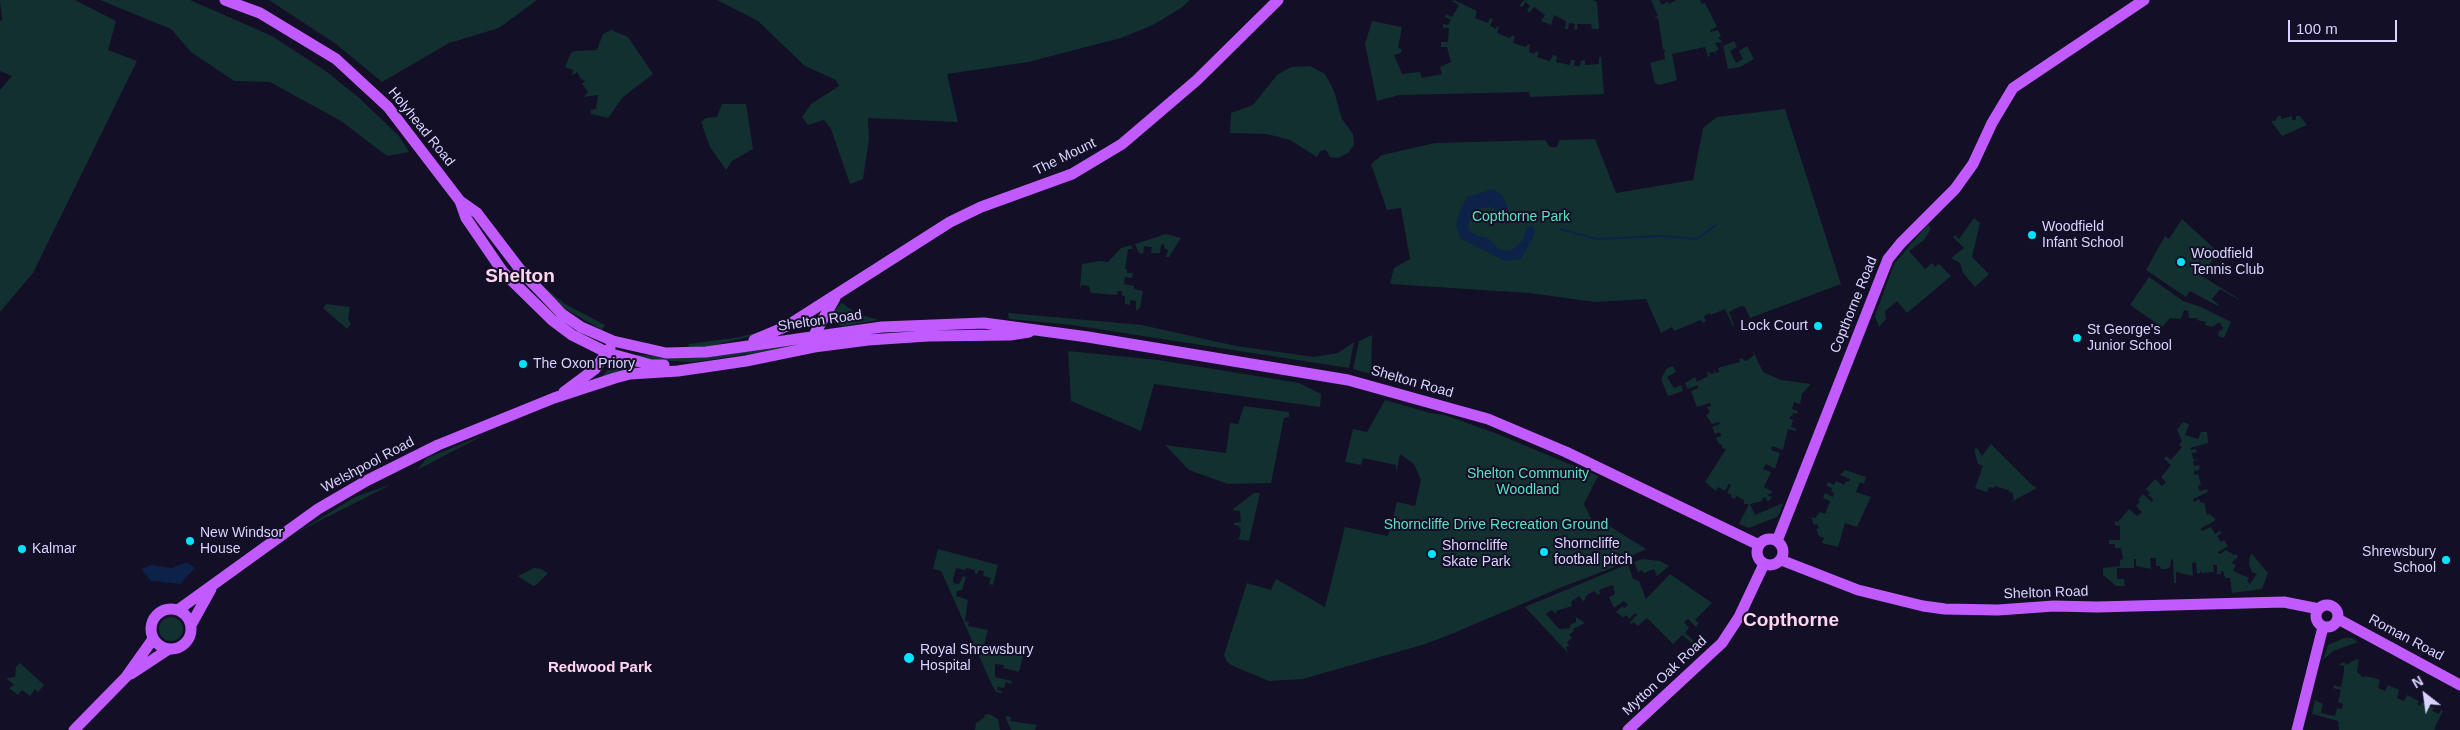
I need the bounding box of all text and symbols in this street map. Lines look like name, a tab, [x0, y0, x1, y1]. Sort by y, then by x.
scale bar	[2290, 10, 2399, 42]
text: 100 m	[2296, 20, 2338, 37]
street label: Holyhead Road	[384, 84, 458, 170]
street label: The Mount	[1031, 135, 1099, 179]
park label: Copthorne Park	[1472, 209, 1570, 225]
place label: Woodfield Infant School	[2042, 219, 2124, 252]
marker: Woodfield Infant School	[2026, 229, 2038, 241]
place label: Woodfield Tennis Club	[2191, 246, 2264, 278]
street label: Copthorne Road	[1827, 254, 1881, 356]
marker: Woodfield Tennis Club	[2175, 256, 2187, 268]
district label: Shelton	[485, 266, 555, 288]
street label: Shelton Road	[777, 307, 863, 335]
place label: Lock Court	[1740, 318, 1808, 334]
marker: Lock Court	[1812, 320, 1824, 332]
place label: St George's Junior School	[2087, 322, 2172, 354]
marker: St George's Junior School	[2071, 332, 2083, 344]
place label: The Oxon Priory	[533, 356, 635, 372]
marker: The Oxon Priory	[517, 358, 529, 370]
street label: Shelton Road	[1369, 362, 1455, 402]
street label: Welshpool Road	[319, 434, 417, 496]
park label: Shelton Community Woodland	[1467, 466, 1589, 498]
park label: Shorncliffe Drive Recreation Ground	[1384, 517, 1608, 533]
place label: New Windsor House	[200, 525, 283, 558]
marker: New Windsor House	[184, 535, 196, 547]
place label: Shorncliffe football pitch	[1554, 536, 1633, 568]
place label: Shorncliffe Skate Park	[1442, 538, 1510, 570]
place label: Kalmar	[32, 541, 76, 557]
marker: Kalmar	[16, 543, 28, 555]
place label: Shrewsbury School	[2362, 544, 2436, 576]
marker: Shorncliffe football pitch	[1538, 546, 1550, 558]
marker: Shorncliffe Skate Park	[1426, 548, 1438, 560]
marker: Shrewsbury School	[2440, 554, 2452, 566]
street label: Shelton Road	[2003, 583, 2089, 603]
district label: Copthorne	[1743, 610, 1839, 632]
street label: Roman Road	[2366, 611, 2446, 665]
street label: Mytton Oak Road	[1619, 633, 1711, 719]
place label: Royal Shrewsbury Hospital	[920, 642, 1034, 674]
marker: Royal Shrewsbury Hospital	[902, 651, 916, 665]
district label: Redwood Park	[548, 659, 652, 677]
north arrow	[2400, 670, 2450, 720]
text: N	[2409, 673, 2426, 691]

